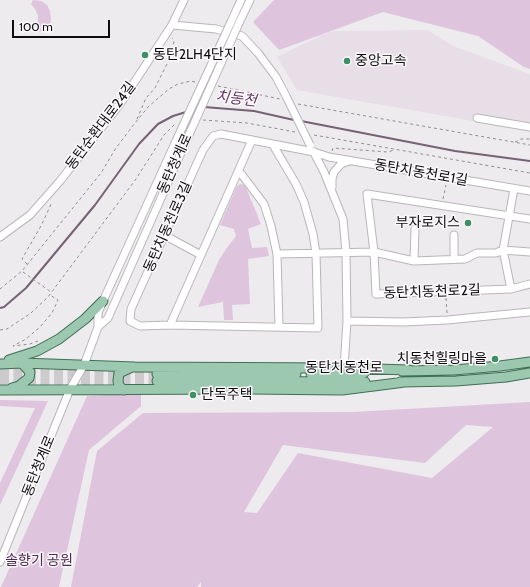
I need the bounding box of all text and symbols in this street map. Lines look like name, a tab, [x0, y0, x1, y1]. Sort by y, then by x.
scale bar	[14, 12, 112, 38]
text: 100 m	[19, 19, 53, 34]
place label: 동탄2LH4단지	[153, 47, 237, 63]
marker: 동탄2LH4단지	[140, 50, 150, 60]
place label: 중앙고속	[355, 53, 407, 69]
marker: 중앙고속	[342, 56, 352, 66]
street label: 동탄순환대로24길	[63, 79, 139, 173]
water label: 치동천	[214, 88, 258, 110]
street label: 동탄청계로	[154, 131, 196, 197]
street label: 동탄치동천로1길	[373, 157, 469, 189]
street label: 동탄치동천로3길	[140, 179, 196, 275]
place label: 부자로지스	[396, 215, 460, 231]
marker: 부자로지스	[463, 218, 473, 228]
street label: 동탄치동천로2길	[383, 282, 481, 302]
place label: 치동천힐링마을	[397, 351, 487, 367]
marker: 치동천힐링마을	[490, 354, 500, 364]
street label: 동탄치동천로	[305, 360, 383, 376]
place label: 단독주택	[201, 387, 253, 403]
marker: 단독주택	[188, 390, 198, 400]
street label: 동탄청계로	[19, 433, 59, 499]
park label: 솔향기 공원	[5, 553, 73, 569]

